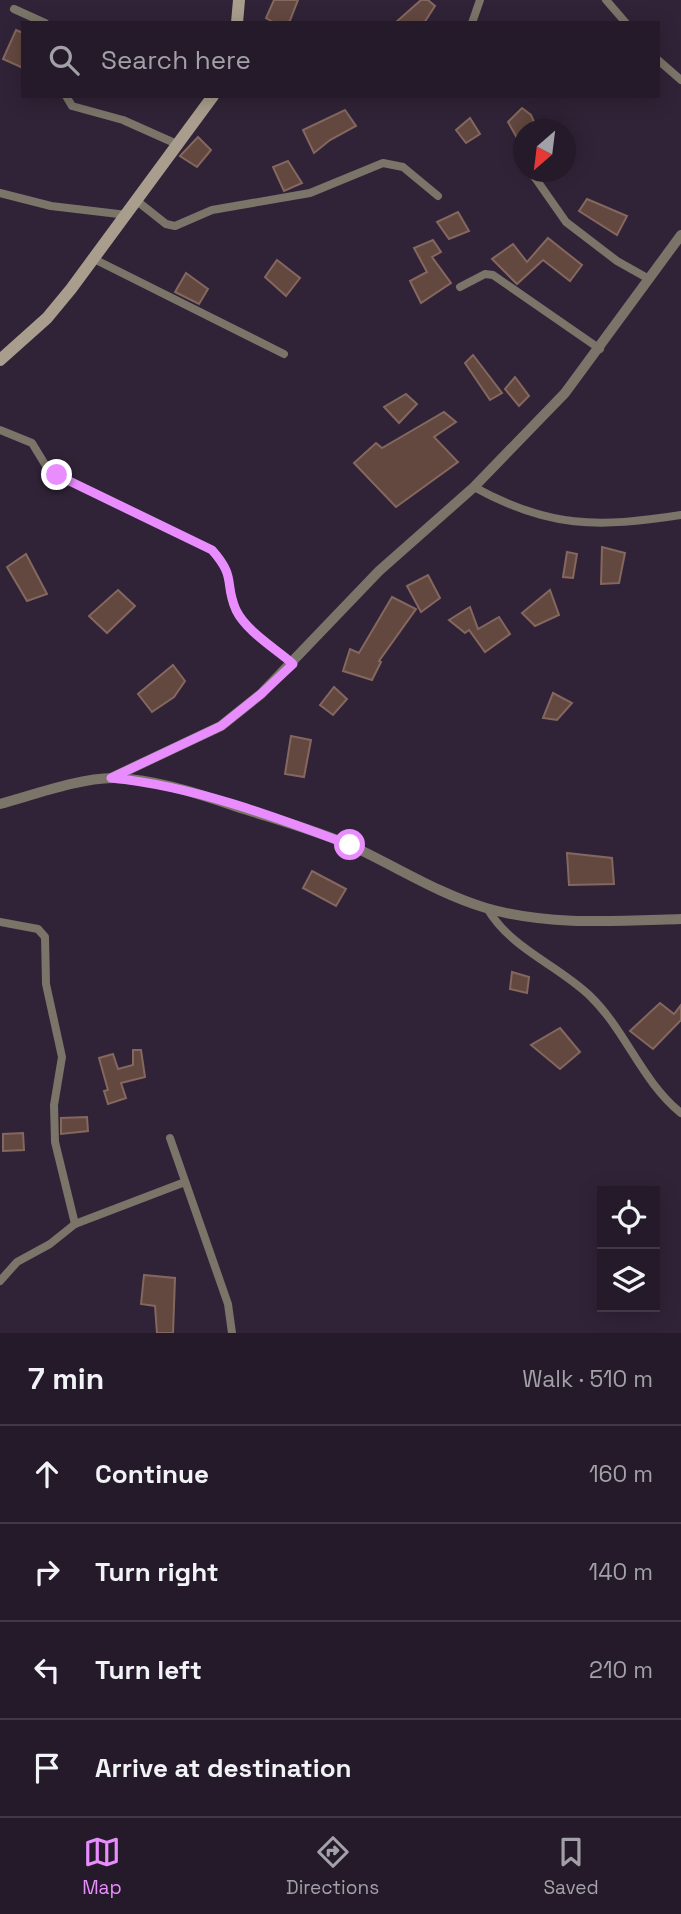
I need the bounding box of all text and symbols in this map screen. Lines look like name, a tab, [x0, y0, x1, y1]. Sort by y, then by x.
search box	[21, 21, 660, 98]
icon: search	[45, 41, 83, 79]
text: Search here	[101, 43, 251, 77]
north arrow	[513, 119, 576, 182]
route end	[41, 459, 72, 490]
route start	[334, 829, 365, 860]
map controls	[597, 1186, 660, 1312]
button: locate	[597, 1186, 660, 1249]
button: layers	[597, 1249, 660, 1312]
text: 7 min	[28, 1359, 104, 1398]
text: Walk · 510 m	[522, 1364, 653, 1394]
icon: ahead	[28, 1455, 66, 1493]
text: Continue	[95, 1457, 209, 1491]
text: 160 m	[589, 1459, 653, 1489]
icon: right	[28, 1553, 66, 1591]
text: Turn right	[95, 1555, 219, 1589]
text: 140 m	[589, 1557, 653, 1587]
icon: left	[28, 1651, 66, 1689]
text: Turn left	[95, 1653, 202, 1687]
text: 210 m	[589, 1655, 653, 1685]
icon: arrive	[28, 1749, 66, 1787]
text: Arrive at destination	[95, 1751, 352, 1785]
tab: Map	[82, 1833, 122, 1900]
tab: Directions	[286, 1833, 379, 1900]
tab: Saved	[543, 1833, 599, 1900]

